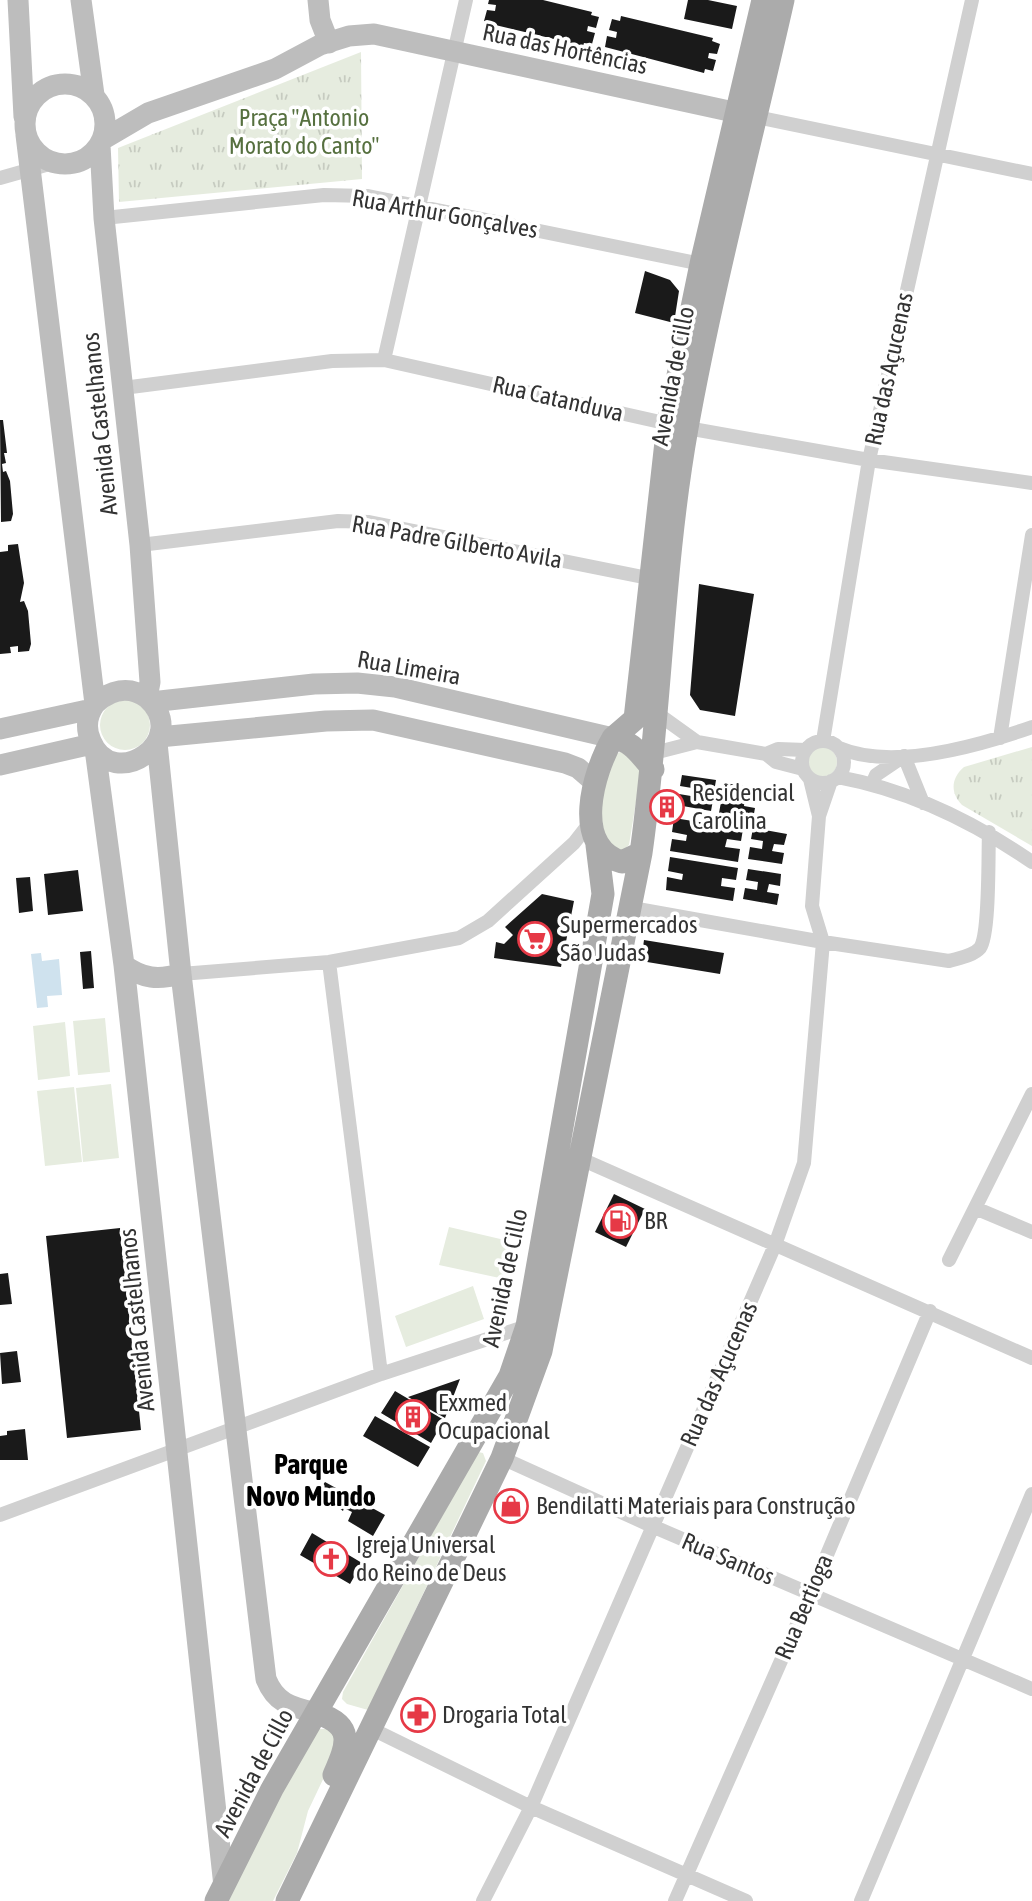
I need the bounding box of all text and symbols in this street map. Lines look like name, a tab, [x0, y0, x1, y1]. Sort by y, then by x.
street label: Rua das Hortências	[480, 18, 650, 79]
park label: Praça "Antonio Morato do Canto"	[229, 104, 380, 159]
street label: Rua Arthur Gonçalves	[350, 184, 540, 243]
street label: Rua das Açucenas	[859, 290, 918, 448]
street label: Avenida de Cillo	[646, 304, 699, 448]
street label: Avenida Castelhanos	[76, 331, 123, 517]
street label: Rua Catanduva	[490, 370, 626, 427]
street label: Rua Padre Gilberto Avila	[350, 510, 564, 573]
street label: Rua Limeira	[355, 645, 463, 690]
place label: Residencial Carolina	[692, 779, 795, 834]
building icon: Residencial Carolina	[648, 788, 686, 826]
place label: Supermercados São Judas	[560, 911, 697, 966]
supermarket icon: Supermercados São Judas	[516, 920, 554, 958]
fuel station icon: BR	[601, 1202, 639, 1240]
street label: Avenida de Cillo	[477, 1206, 532, 1350]
place label: BR	[644, 1207, 667, 1234]
street label: Avenida Castelhanos	[113, 1227, 160, 1413]
street label: Rua das Açucenas	[675, 1297, 763, 1450]
place label: Exxmed Ocupacional	[438, 1389, 551, 1444]
building icon: Exxmed Ocupacional	[394, 1398, 432, 1436]
district label: Parque Novo Mundo	[246, 1448, 376, 1512]
shop icon: Bendilatti Materiais para Construção	[492, 1487, 530, 1525]
place label: Bendilatti Materiais para Construção	[536, 1492, 856, 1519]
street label: Rua Santos	[678, 1527, 778, 1590]
place label: Igreja Universal do Reino de Deus	[356, 1531, 507, 1586]
church icon: Igreja Universal do Reino de Deus	[312, 1540, 350, 1578]
street label: Rua Bertioga	[769, 1550, 838, 1664]
pharmacy icon: Drogaria Total	[399, 1696, 437, 1734]
place label: Drogaria Total	[442, 1701, 567, 1728]
street label: Avenida de Cillo	[209, 1704, 299, 1841]

